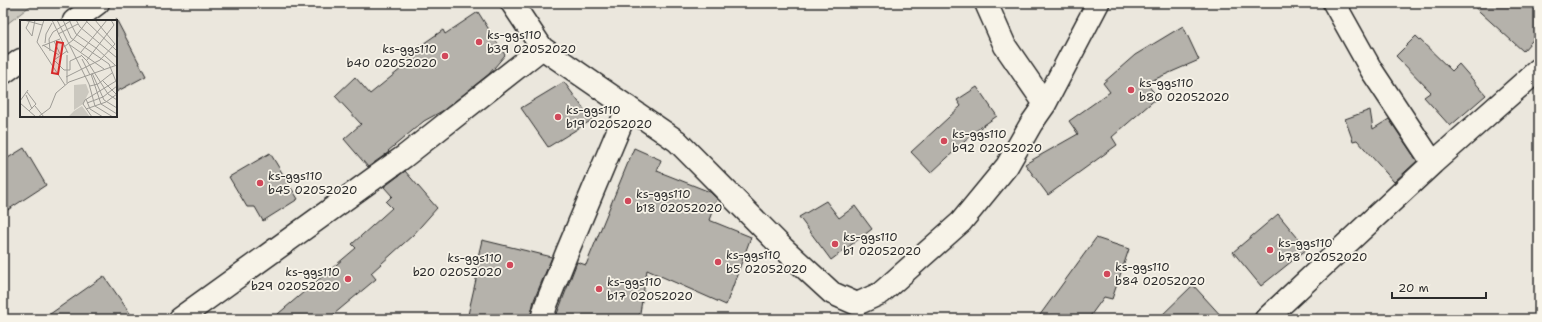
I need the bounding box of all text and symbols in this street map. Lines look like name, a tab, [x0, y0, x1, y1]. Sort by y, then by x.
inset map	[20, 20, 117, 117]
place label: ks-ggs110 b39 02052020	[487, 27, 576, 57]
marker: ks-ggs110 b39 02052020	[474, 37, 484, 47]
place label: ks-ggs110 b40 02052020	[346, 41, 437, 71]
marker: ks-ggs110 b40 02052020	[440, 51, 450, 61]
place label: ks-ggs110 b80 02052020	[1139, 75, 1229, 105]
marker: ks-ggs110 b80 02052020	[1126, 85, 1136, 95]
place label: ks-ggs110 b19 02052020	[566, 102, 652, 132]
marker: ks-ggs110 b19 02052020	[553, 112, 563, 122]
place label: ks-ggs110 b92 02052020	[952, 126, 1042, 156]
marker: ks-ggs110 b92 02052020	[939, 136, 949, 146]
place label: ks-ggs110 b45 02052020	[268, 168, 357, 198]
marker: ks-ggs110 b45 02052020	[255, 178, 265, 188]
place label: ks-ggs110 b18 02052020	[636, 186, 722, 216]
marker: ks-ggs110 b18 02052020	[623, 196, 633, 206]
place label: ks-ggs110 b1 02052020	[843, 229, 921, 259]
place label: ks-ggs110 b78 02052020	[1278, 235, 1368, 265]
marker: ks-ggs110 b1 02052020	[830, 239, 840, 249]
marker: ks-ggs110 b78 02052020	[1265, 245, 1275, 255]
place label: ks-ggs110 b5 02052020	[726, 247, 807, 277]
place label: ks-ggs110 b20 02052020	[413, 250, 502, 280]
marker: ks-ggs110 b5 02052020	[713, 257, 723, 267]
place label: ks-ggs110 b84 02052020	[1115, 259, 1205, 289]
marker: ks-ggs110 b20 02052020	[505, 260, 515, 270]
place label: ks-ggs110 b29 02052020	[251, 264, 340, 294]
marker: ks-ggs110 b84 02052020	[1102, 269, 1112, 279]
marker: ks-ggs110 b29 02052020	[343, 274, 353, 284]
place label: ks-ggs110 b17 02052020	[607, 274, 693, 304]
scale bar	[1392, 274, 1486, 300]
text: 20 m	[1398, 280, 1429, 296]
marker: ks-ggs110 b17 02052020	[594, 284, 604, 294]

